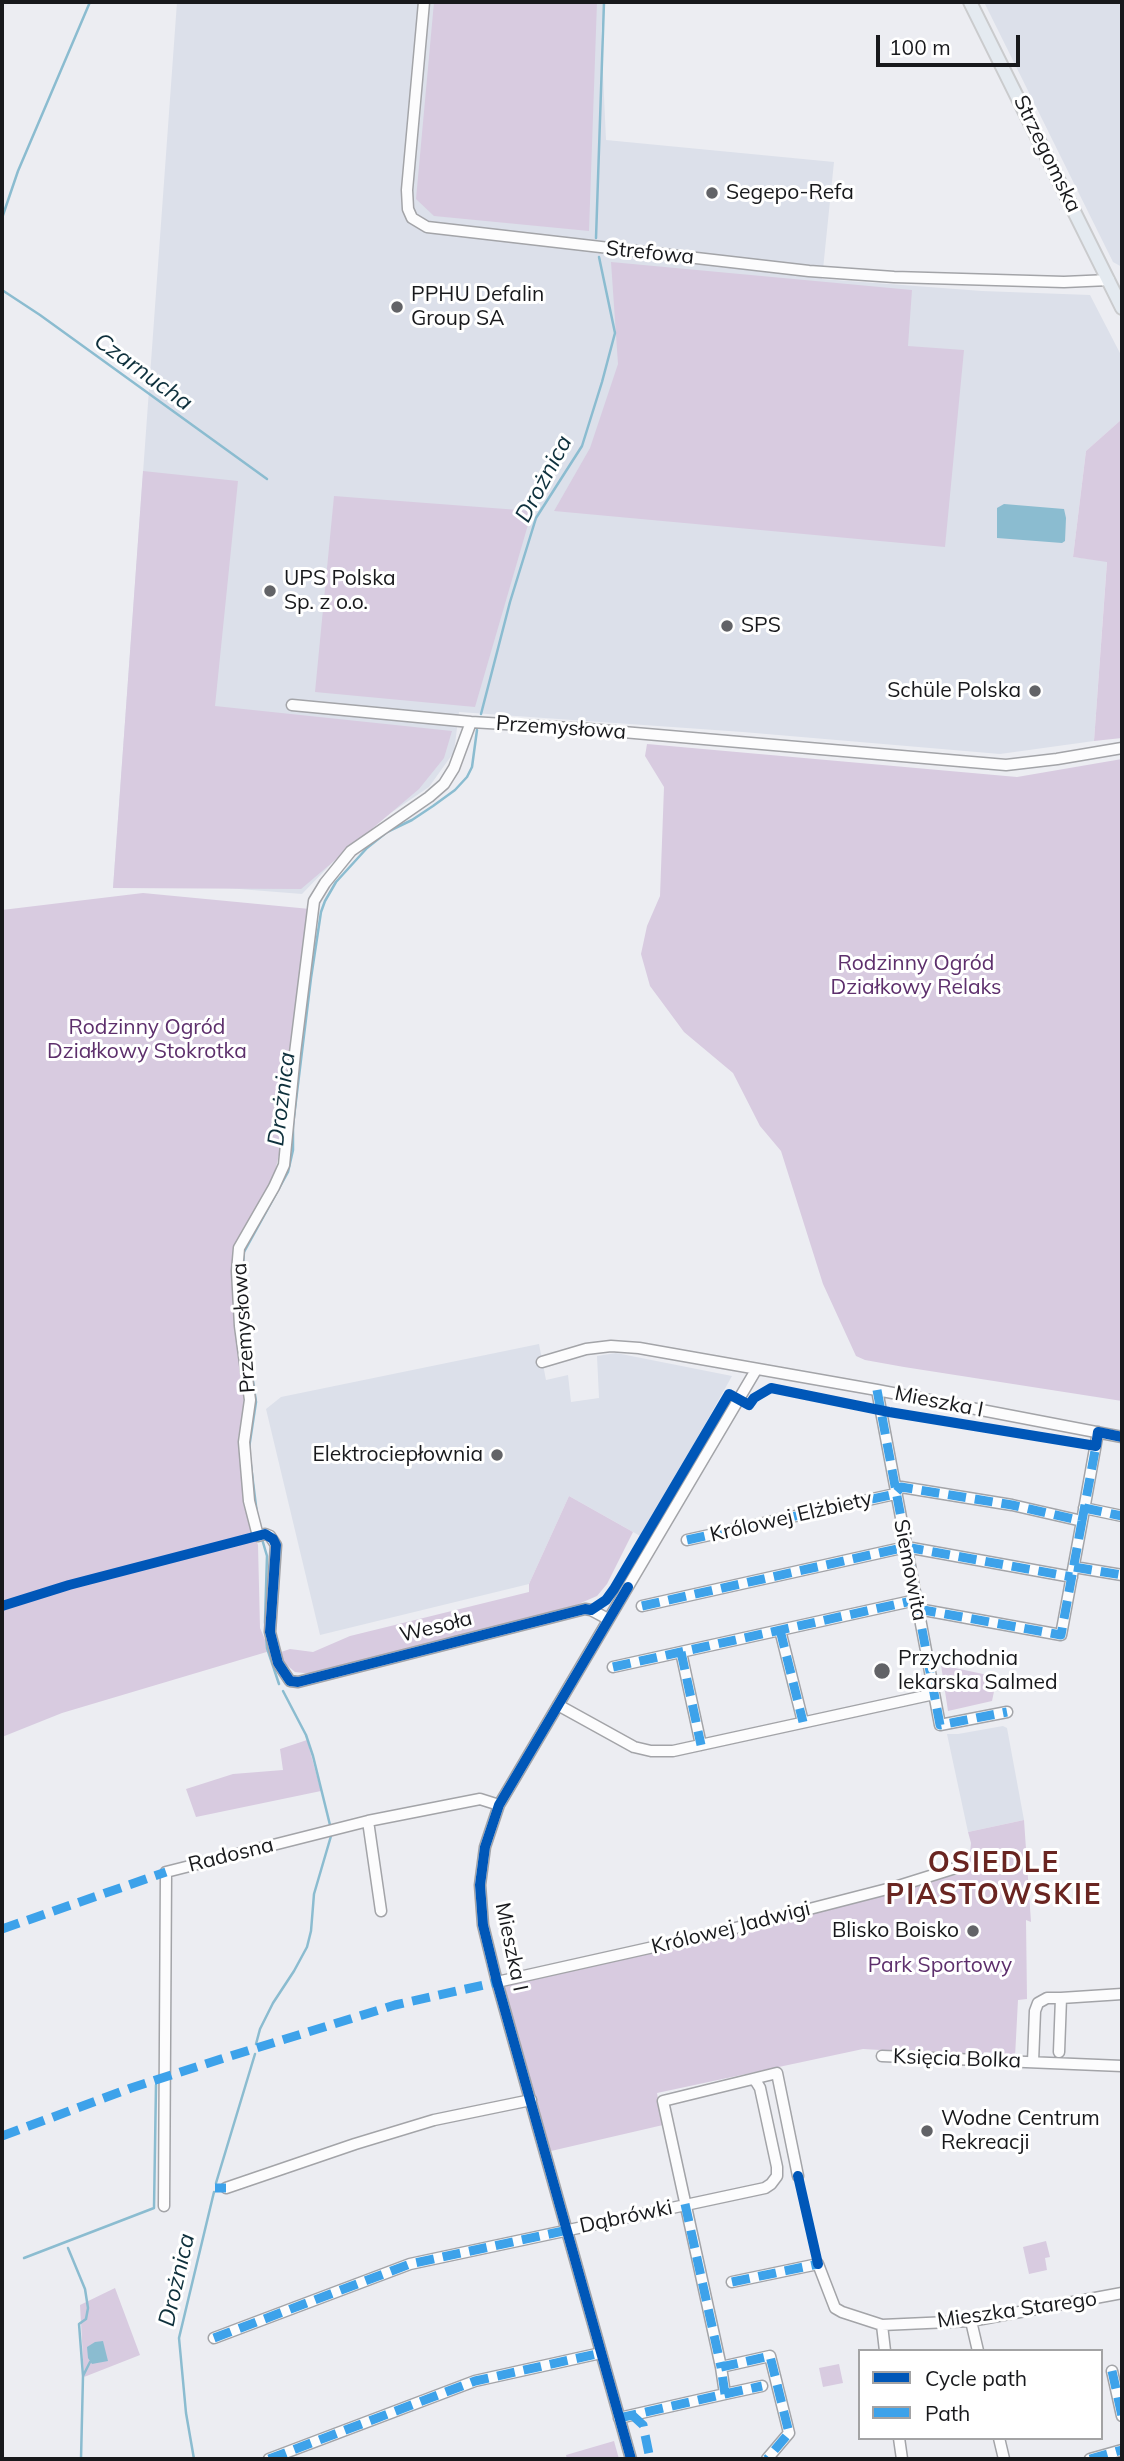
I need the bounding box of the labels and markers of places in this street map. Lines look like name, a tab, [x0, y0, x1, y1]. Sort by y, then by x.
place label: Segepo-Refa	[726, 180, 854, 206]
marker: Segepo-Refa	[704, 185, 720, 201]
place label: PPHU Defalin Group SA	[411, 282, 544, 332]
marker: PPHU Defalin Group SA	[389, 299, 405, 315]
place label: UPS Polska Sp. z o.o.	[284, 566, 395, 616]
marker: UPS Polska Sp. z o.o.	[262, 583, 278, 599]
place label: SPS	[741, 613, 781, 639]
marker: SPS	[719, 618, 735, 634]
place label: Schüle Polska	[887, 678, 1021, 704]
marker: Schüle Polska	[1027, 683, 1043, 699]
place label: Elektrociepłownia	[312, 1442, 483, 1468]
marker: Elektrociepłownia	[489, 1447, 505, 1463]
place label: Przychodnia lekarska Salmed	[898, 1646, 1058, 1696]
marker: Przychodnia lekarska Salmed	[872, 1661, 892, 1681]
place label: Blisko Boisko	[832, 1918, 959, 1944]
marker: Blisko Boisko	[965, 1923, 981, 1939]
place label: Wodne Centrum Rekreacji	[941, 2106, 1100, 2156]
marker: Wodne Centrum Rekreacji	[919, 2123, 935, 2139]

